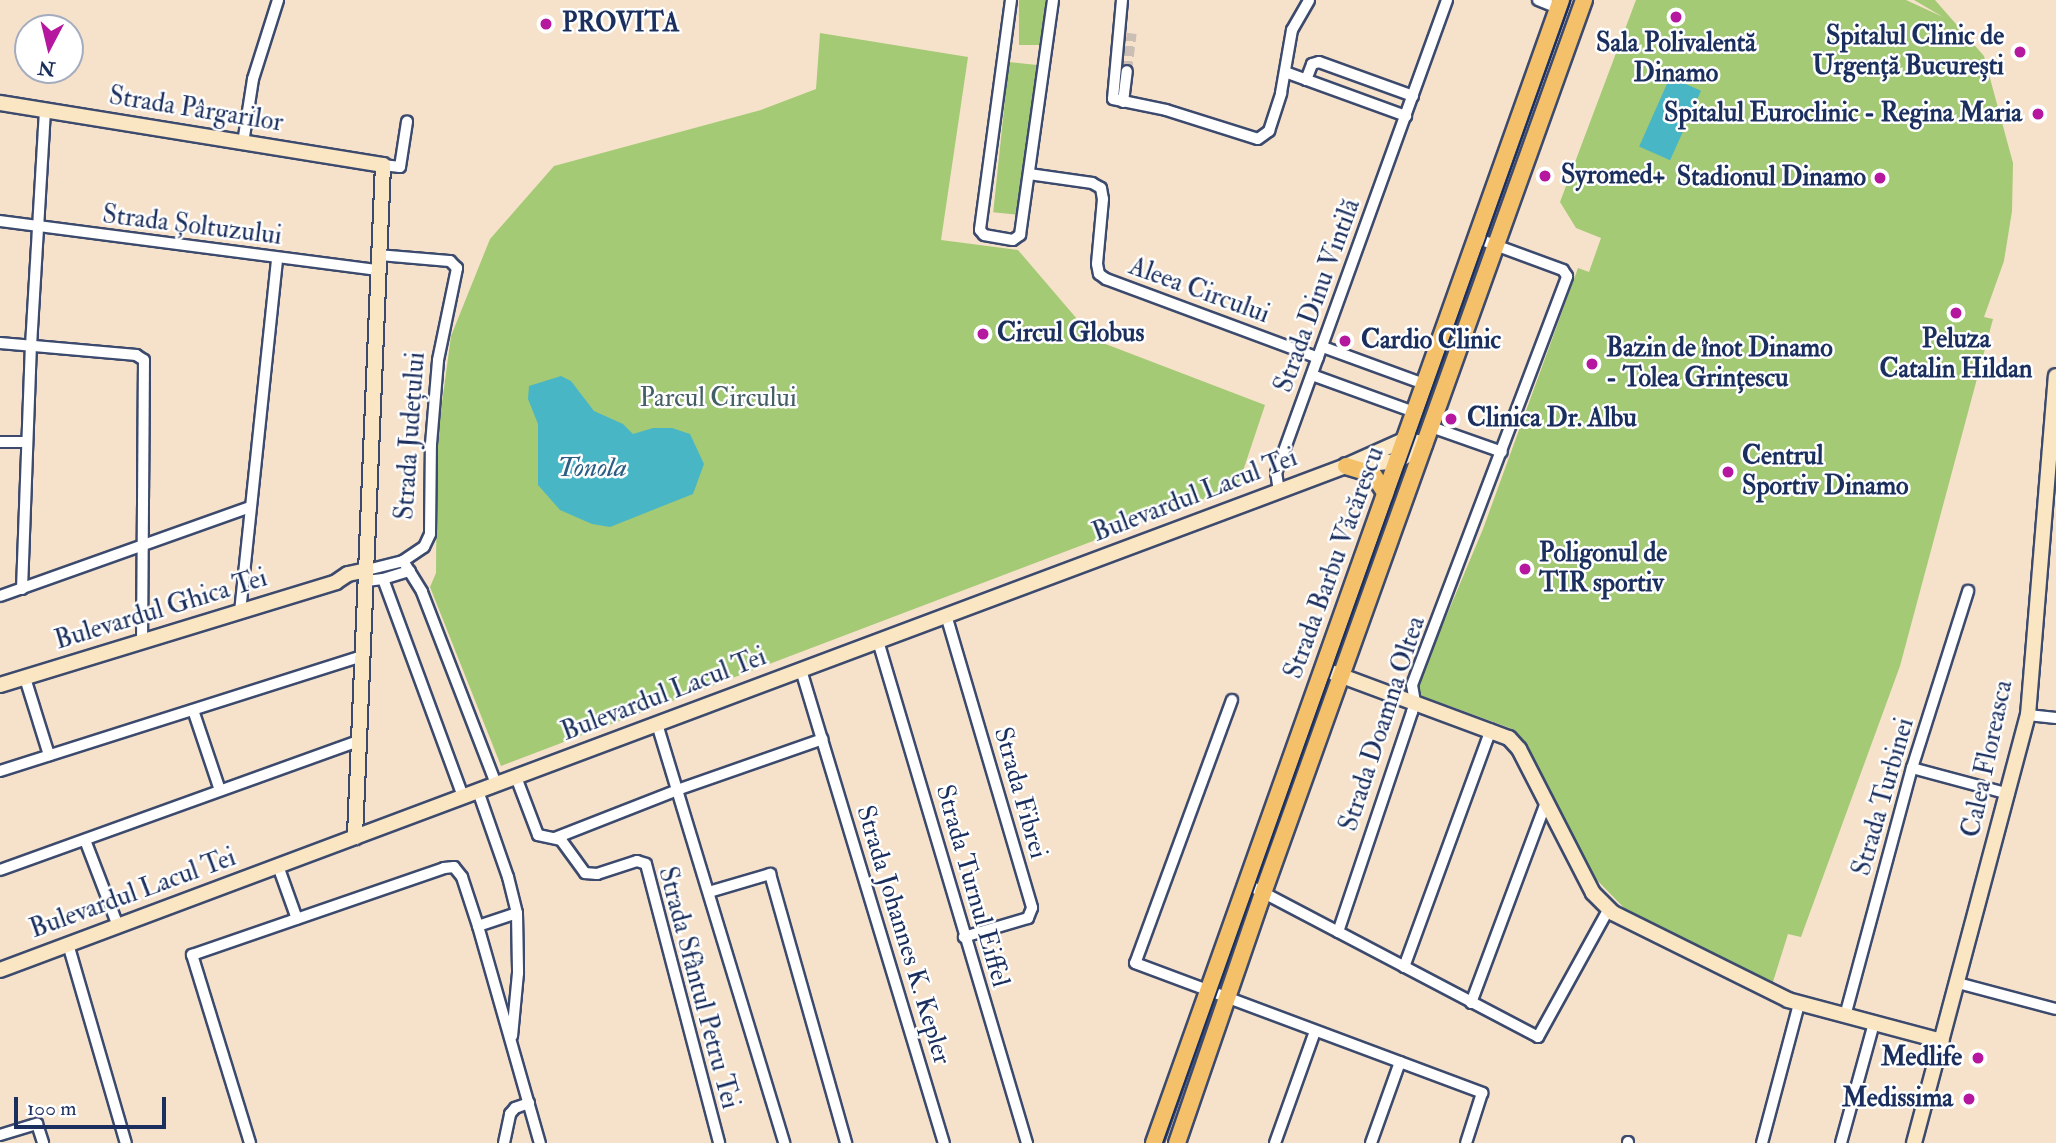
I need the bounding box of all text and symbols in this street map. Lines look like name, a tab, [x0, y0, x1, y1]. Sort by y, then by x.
place label: PROVITA	[562, 8, 680, 40]
marker: Sala Polivalentă Dinamo	[1668, 9, 1684, 25]
north arrow	[14, 14, 84, 84]
marker: PROVITA	[536, 14, 556, 34]
place label: Spitalul Clinic de Urgență București	[1812, 21, 2004, 82]
place label: Sala Polivalentă Dinamo	[1596, 28, 1756, 90]
marker: Spitalul Clinic de Urgență București	[2010, 42, 2030, 62]
text: N	[37, 55, 57, 81]
street label: Strada Pârgarilor	[107, 81, 285, 139]
place label: Spitalul Euroclinic - Regina Maria	[1664, 98, 2022, 130]
marker: Spitalul Euroclinic - Regina Maria	[2028, 104, 2048, 124]
place label: Syromed+	[1561, 160, 1665, 192]
place label: Stadionul Dinamo	[1677, 162, 1866, 194]
marker: Syromed+	[1535, 166, 1555, 186]
marker: Stadionul Dinamo	[1872, 170, 1888, 186]
street label: Strada Dinu Vintilă	[1269, 195, 1367, 397]
street label: Strada Șoltuzului	[101, 200, 283, 252]
street label: Aleea Circului	[1125, 251, 1273, 331]
marker: Peluza Catalin Hildan	[1948, 305, 1964, 321]
place label: Circul Globus	[997, 318, 1144, 350]
place label: Peluza Catalin Hildan	[1880, 324, 2032, 386]
place label: Cardio Clinic	[1361, 325, 1501, 357]
marker: Circul Globus	[975, 326, 991, 342]
marker: Cardio Clinic	[1335, 331, 1355, 351]
place label: Bazin de înot Dinamo - Tolea Grințescu	[1606, 333, 1833, 394]
street label: Strada Județului	[390, 351, 432, 521]
marker: Bazin de înot Dinamo - Tolea Grințescu	[1584, 356, 1600, 372]
park label: Parcul Circului	[639, 383, 797, 415]
place label: Clinica Dr. Albu	[1467, 403, 1637, 435]
marker: Clinica Dr. Albu	[1441, 409, 1461, 429]
place label: Centrul Sportiv Dinamo	[1742, 441, 1909, 503]
street label: Bulevardul Lacul Tei	[1088, 443, 1302, 549]
street label: Strada Barbu Văcărescu	[1278, 443, 1392, 683]
water label: Tonola	[557, 451, 627, 485]
marker: Centrul Sportiv Dinamo	[1720, 464, 1736, 480]
place label: Poligonul de TIR sportiv	[1539, 538, 1667, 600]
marker: Poligonul de TIR sportiv	[1517, 561, 1533, 577]
street label: Bulevardul Ghica Tei	[51, 563, 271, 657]
street label: Strada Doamna Oltea	[1334, 613, 1432, 835]
street label: Bulevardul Lacul Tei	[557, 642, 771, 748]
street label: Calea Floreasca	[1956, 678, 2020, 840]
street label: Strada Turbinei	[1847, 714, 1921, 880]
street label: Strada Fibrei	[986, 724, 1054, 862]
street label: Strada Turnul Eiffel	[928, 781, 1016, 991]
street label: Strada Johannes K. Kepler	[849, 802, 957, 1068]
street label: Bulevardul Lacul Tei	[26, 842, 240, 946]
street label: Strada Sfântul Petru Tei	[651, 864, 745, 1112]
place label: Medlife	[1881, 1042, 1962, 1074]
marker: Medlife	[1968, 1048, 1988, 1068]
place label: Medissima	[1842, 1083, 1953, 1115]
scale bar	[18, 1084, 170, 1128]
marker: Medissima	[1959, 1089, 1979, 1109]
text: 100 m	[27, 1095, 77, 1122]

